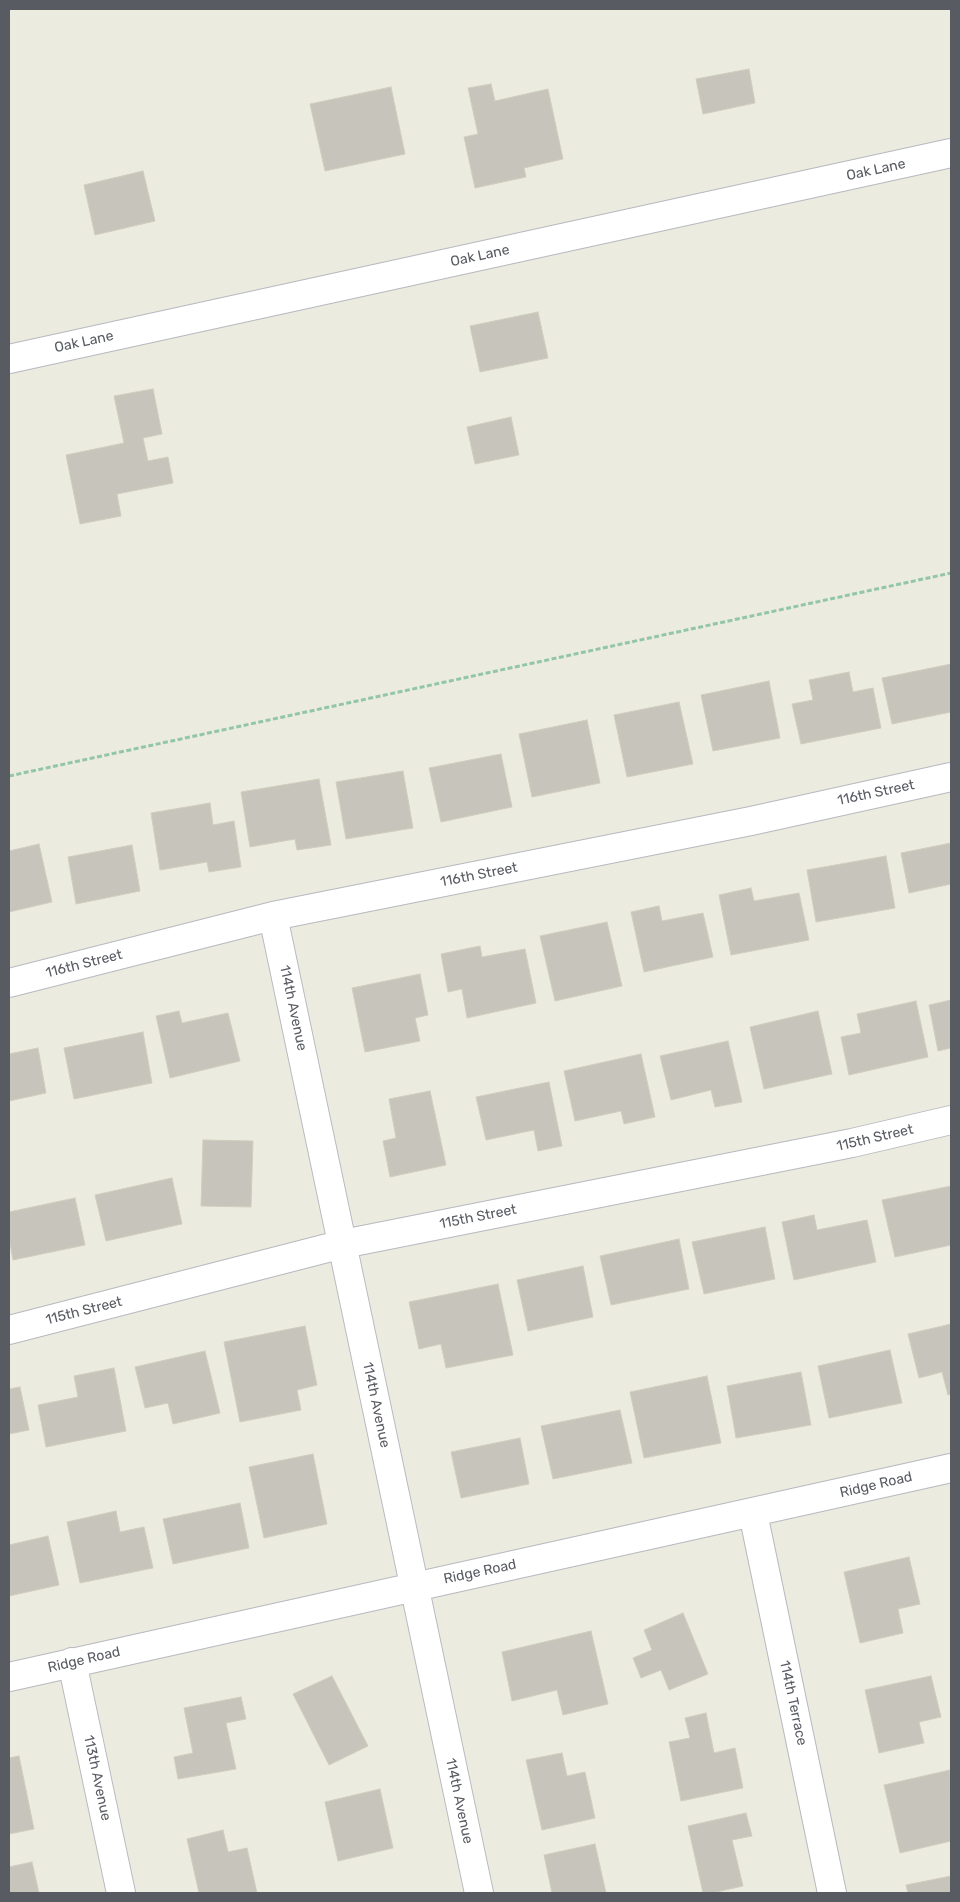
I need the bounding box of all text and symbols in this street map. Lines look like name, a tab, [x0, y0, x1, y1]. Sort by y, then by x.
street label: Oak Lane	[845, 156, 907, 184]
street label: Oak Lane	[449, 242, 511, 270]
street label: Oak Lane	[53, 328, 115, 356]
street label: 116th Street	[836, 777, 916, 809]
street label: 116th Street	[439, 859, 519, 891]
street label: 116th Street	[44, 946, 124, 982]
street label: 114th Avenue	[276, 964, 310, 1052]
street label: 115th Street	[835, 1121, 915, 1155]
street label: 115th Street	[438, 1201, 518, 1233]
street label: 115th Street	[44, 1293, 124, 1329]
street label: 114th Avenue	[359, 1361, 393, 1449]
street label: Ridge Road	[838, 1469, 914, 1501]
street label: Ridge Road	[442, 1556, 518, 1588]
street label: Ridge Road	[46, 1644, 122, 1676]
street label: 114th Terrace	[776, 1659, 810, 1747]
street label: 113th Avenue	[80, 1734, 114, 1822]
street label: 114th Avenue	[442, 1757, 476, 1845]

